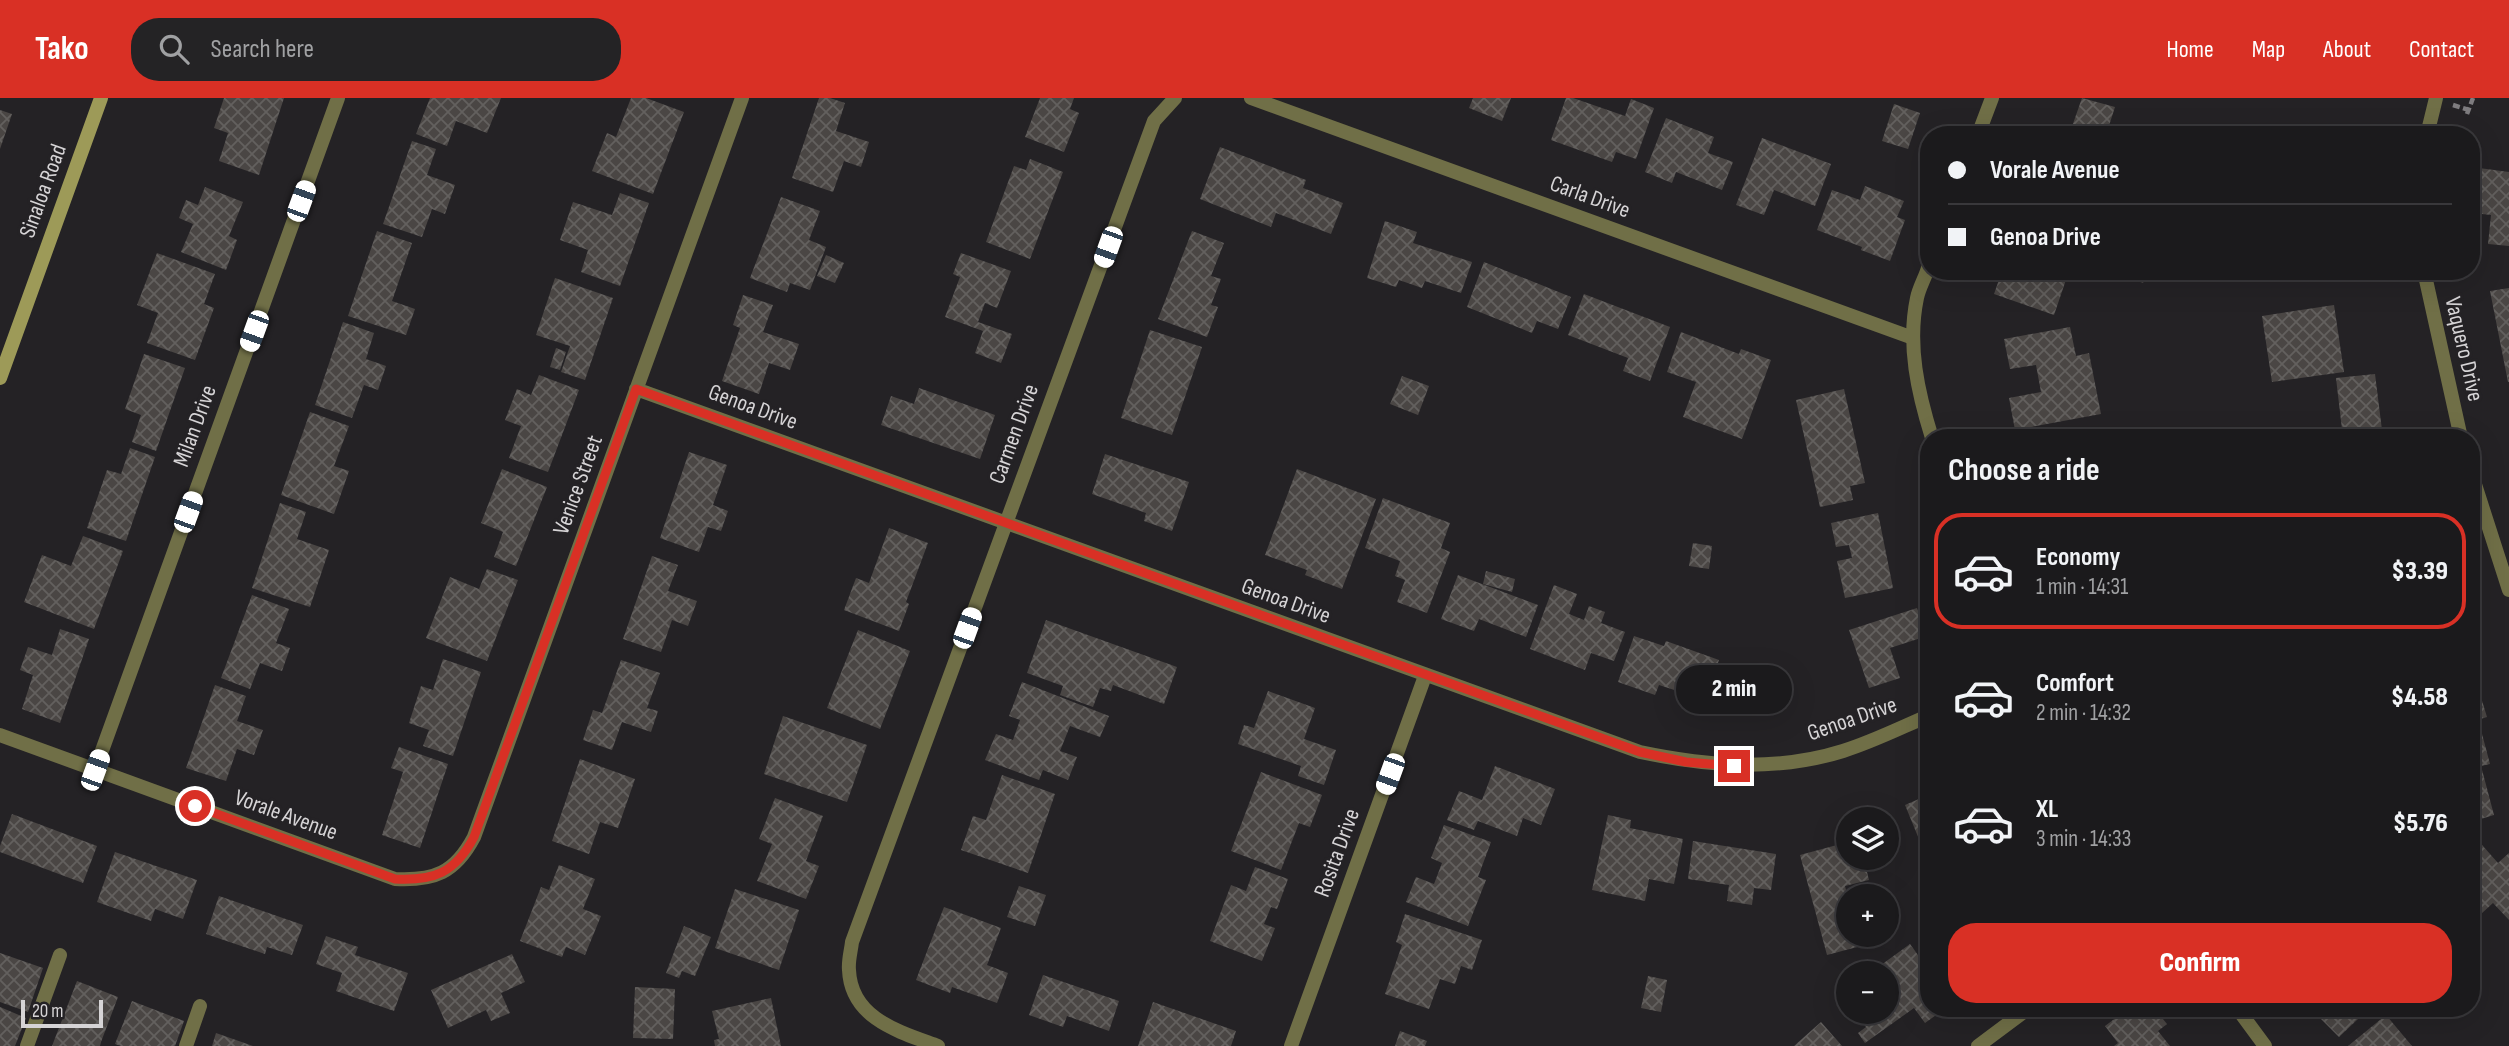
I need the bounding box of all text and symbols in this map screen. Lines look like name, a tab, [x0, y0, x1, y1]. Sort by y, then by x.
search box	[131, 18, 621, 81]
text: Tako	[35, 29, 89, 69]
icon: search	[155, 30, 193, 68]
text: Search here	[211, 34, 314, 65]
text: Home	[2166, 35, 2214, 64]
text: Map	[2252, 35, 2285, 64]
text: About	[2323, 35, 2371, 64]
text: Contact	[2409, 35, 2474, 64]
street label: Sinaloa Road	[13, 140, 73, 242]
text: Vorale Avenue	[1990, 155, 2120, 186]
street label: Carla Drive	[1546, 170, 1634, 224]
car	[284, 178, 319, 224]
text: Genoa Drive	[1990, 222, 2101, 253]
car	[1091, 224, 1126, 270]
street label: Vaquero Drive	[2438, 294, 2490, 404]
car	[237, 308, 272, 354]
street label: Genoa Drive	[705, 378, 801, 436]
street label: Carmen Drive	[983, 380, 1045, 488]
street label: Milan Drive	[167, 381, 223, 471]
street label: Venice Street	[547, 432, 609, 538]
text: Choose a ride	[1948, 451, 2100, 490]
car	[171, 489, 206, 535]
icon: car	[1952, 540, 2015, 603]
text: Economy	[2036, 542, 2120, 573]
text: $3.39	[2392, 556, 2448, 587]
street label: Genoa Drive	[1238, 572, 1334, 630]
text: 1 min · 14:31	[2036, 573, 2128, 601]
car	[950, 605, 985, 651]
callout: 2 min	[1676, 664, 1792, 714]
icon: car	[1952, 666, 2015, 729]
text: Comfort	[2036, 668, 2114, 699]
text: 2 min	[1712, 675, 1756, 703]
text: $4.58	[2391, 682, 2448, 713]
street label: Genoa Drive	[1804, 691, 1900, 747]
text: 2 min · 14:32	[2036, 699, 2131, 727]
car	[78, 747, 113, 793]
route end	[1718, 750, 1750, 782]
car	[1373, 751, 1408, 797]
street label: Vorale Avenue	[231, 783, 341, 847]
route start	[179, 790, 211, 822]
icon: car	[1952, 792, 2015, 855]
text: XL	[2036, 794, 2058, 825]
street label: Rosita Drive	[1308, 805, 1366, 901]
map controls	[1836, 807, 1899, 1024]
button: layers	[1836, 807, 1899, 870]
text: $5.76	[2393, 808, 2448, 839]
text: 3 min · 14:33	[2036, 825, 2131, 853]
button: +	[1836, 884, 1899, 947]
button: Confirm	[1948, 923, 2452, 1003]
button: −	[1836, 961, 1899, 1024]
scale bar	[21, 997, 103, 1029]
text: 20 m	[32, 1000, 64, 1023]

